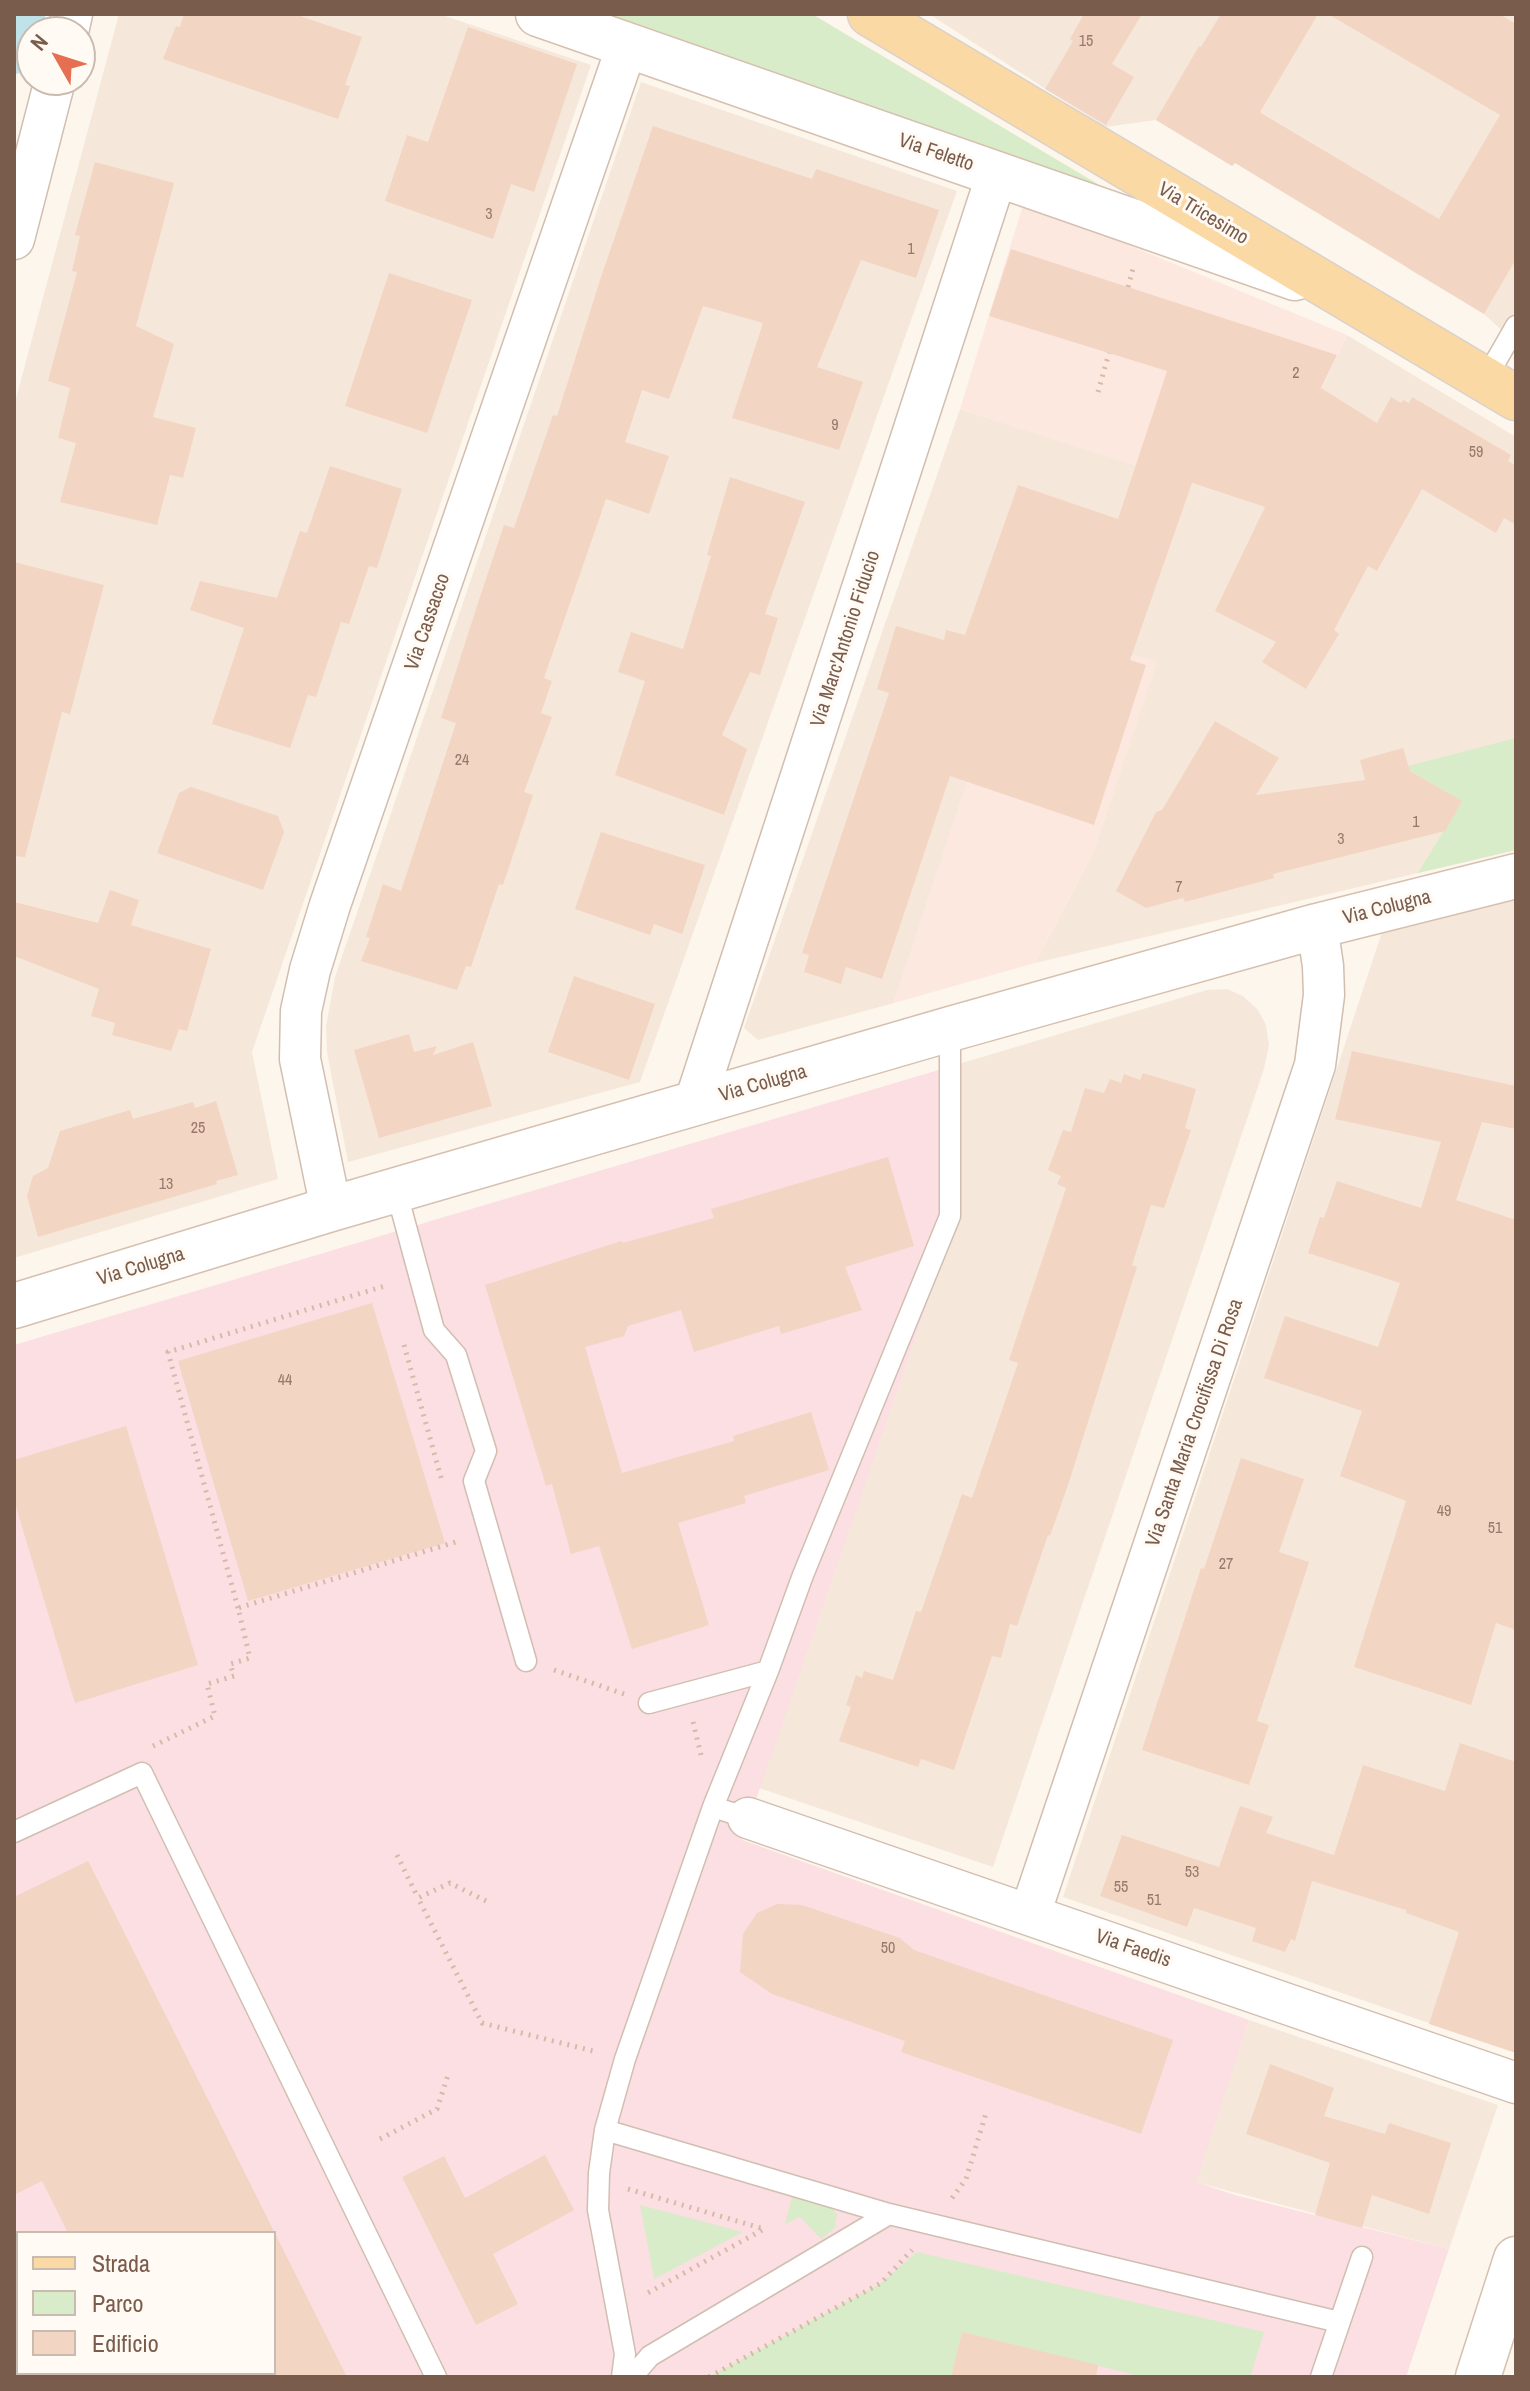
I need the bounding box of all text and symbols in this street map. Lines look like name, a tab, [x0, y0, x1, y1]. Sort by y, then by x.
north arrow	[16, 16, 96, 96]
text: N	[23, 28, 55, 57]
house number: 15	[1079, 32, 1093, 52]
street label: Via Feletto	[895, 129, 977, 177]
street label: Via Tricesimo	[1153, 178, 1253, 250]
house number: 3	[485, 205, 493, 225]
house number: 1	[907, 240, 915, 260]
house number: 2	[1292, 364, 1300, 384]
house number: 9	[831, 416, 839, 436]
house number: 59	[1469, 443, 1483, 463]
street label: Via Marc'Antonio Fiducio	[806, 548, 886, 730]
street label: Via Cassacco	[400, 570, 456, 674]
house number: 24	[455, 751, 469, 771]
house number: 1	[1412, 813, 1420, 833]
house number: 3	[1337, 830, 1345, 850]
house number: 7	[1175, 878, 1183, 898]
street label: Via Colugna	[1340, 885, 1434, 931]
street label: Via Colugna	[716, 1060, 810, 1108]
house number: 25	[191, 1119, 205, 1139]
house number: 13	[159, 1175, 173, 1195]
street label: Via Colugna	[94, 1242, 188, 1292]
street label: Via Santa Maria Crocifissa Di Rosa	[1141, 1296, 1249, 1550]
house number: 44	[278, 1371, 292, 1391]
house number: 49	[1437, 1502, 1451, 1522]
house number: 51	[1488, 1519, 1502, 1539]
house number: 27	[1219, 1555, 1233, 1575]
house number: 53	[1185, 1863, 1199, 1883]
house number: 55	[1114, 1878, 1128, 1898]
house number: 51	[1147, 1891, 1161, 1911]
street label: Via Faedis	[1092, 1925, 1174, 1973]
house number: 50	[881, 1939, 895, 1959]
legend	[16, 2231, 276, 2375]
text: Strada	[92, 2247, 150, 2279]
text: Parco	[92, 2287, 143, 2319]
text: Edificio	[92, 2327, 159, 2359]

